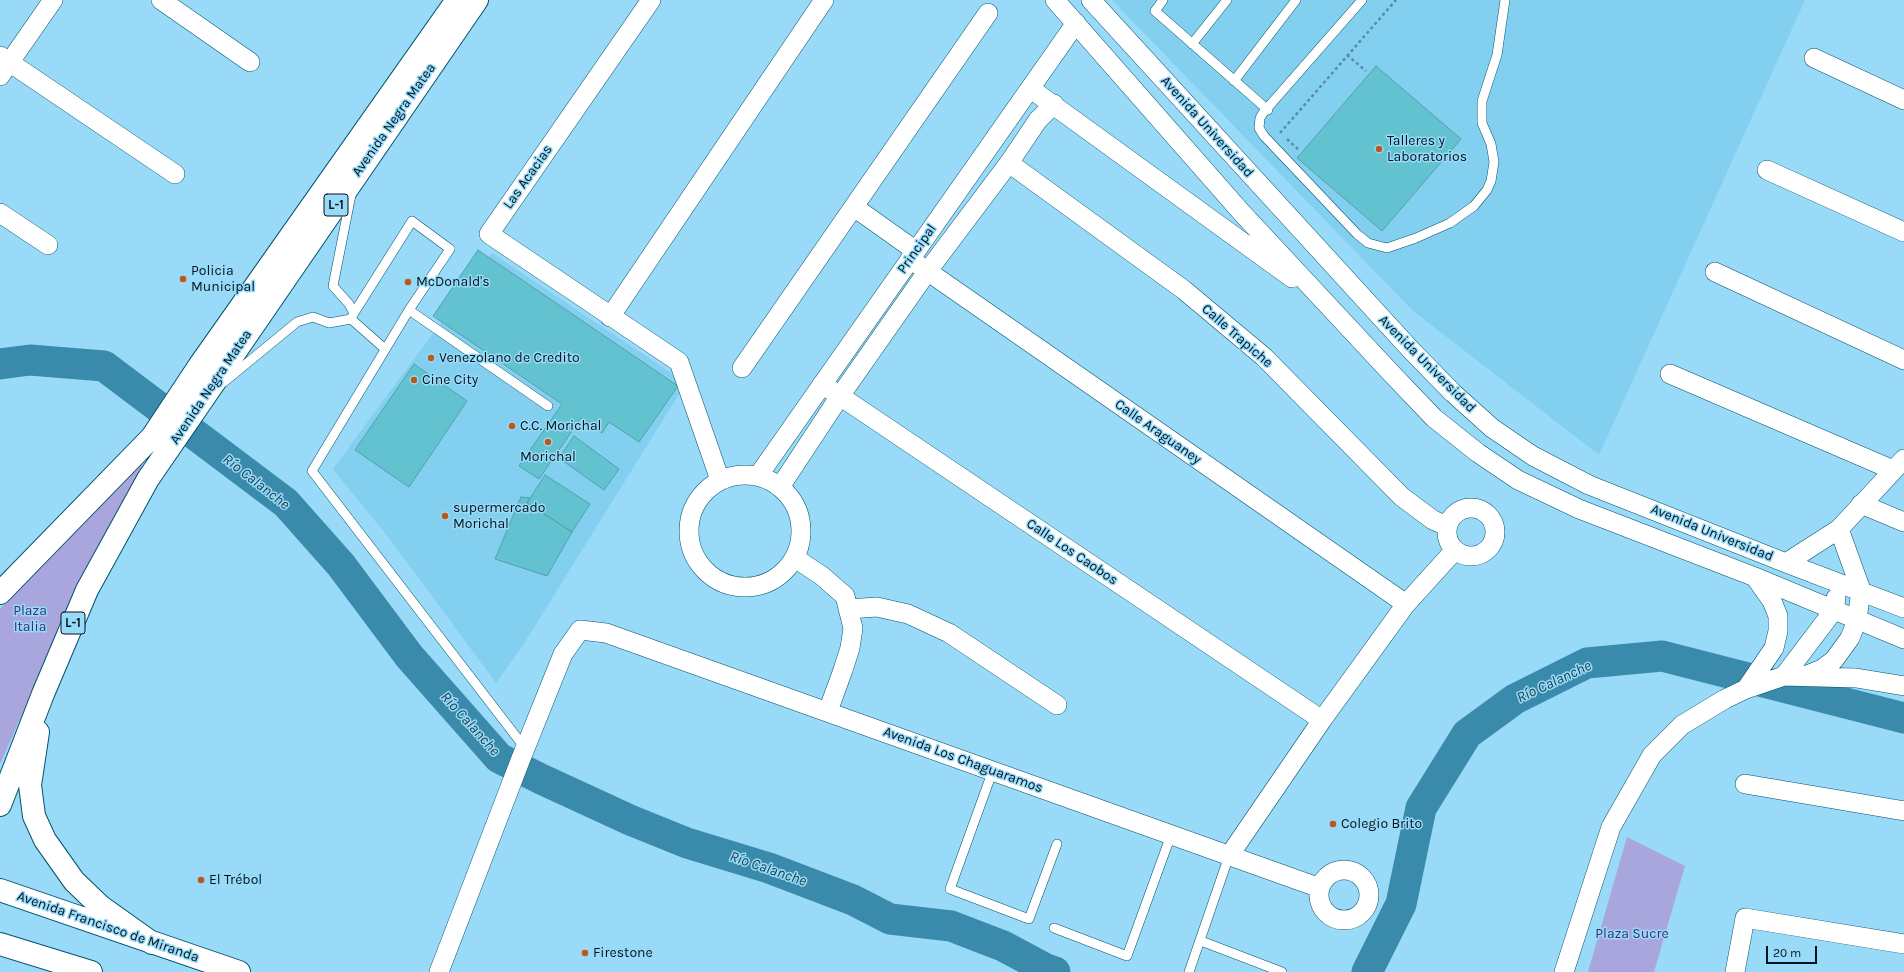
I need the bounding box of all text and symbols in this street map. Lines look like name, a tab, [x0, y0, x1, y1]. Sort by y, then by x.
street label: Avenida Negra Matea	[349, 60, 439, 180]
street label: Avenida Universidad	[1157, 73, 1257, 181]
place label: Talleres y Laboratorios	[1387, 133, 1467, 166]
street label: Las Acacias	[500, 142, 556, 212]
marker: Talleres y Laboratorios	[1374, 144, 1384, 154]
road number: L-1	[324, 194, 348, 216]
street label: Principal	[894, 221, 940, 277]
place label: Policia Municipal	[191, 263, 255, 296]
marker: Policia Municipal	[178, 274, 188, 284]
place label: McDonald's	[416, 274, 490, 290]
marker: McDonald's	[403, 277, 413, 287]
street label: Calle Trapiche	[1198, 301, 1276, 371]
street label: Avenida Universidad	[1375, 312, 1479, 416]
street label: Avenida Negra Matea	[166, 327, 256, 447]
place label: Venezolano de Credito	[439, 350, 580, 366]
marker: Venezolano de Credito	[426, 353, 436, 363]
place label: Cine City	[422, 372, 478, 388]
marker: Cine City	[409, 375, 419, 385]
street label: Calle Araguaney	[1112, 396, 1204, 468]
place label: C.C. Morichal	[520, 418, 602, 434]
marker: C.C. Morichal	[507, 421, 517, 431]
marker: Morichal	[543, 437, 553, 447]
place label: Morichal	[520, 449, 576, 465]
water label: Río Calanche	[219, 450, 293, 514]
place label: supermercado Morichal	[453, 500, 545, 532]
street label: Avenida Universidad	[1648, 501, 1776, 565]
marker: supermercado Morichal	[440, 511, 450, 521]
street label: Calle Los Caobos	[1023, 515, 1121, 589]
park label: Plaza Italia	[13, 603, 47, 636]
road number: L-1	[61, 612, 85, 634]
water label: Río Calanche	[1514, 657, 1594, 707]
water label: Río Calanche	[436, 688, 504, 760]
street label: Avenida Los Chaguaramos	[881, 723, 1045, 797]
place label: Colegio Brito	[1341, 816, 1422, 832]
marker: Colegio Brito	[1328, 819, 1338, 829]
water label: Río Calanche	[727, 847, 809, 891]
place label: El Trébol	[209, 872, 262, 888]
marker: El Trébol	[196, 875, 206, 885]
street label: Avenida Francisco de Miranda	[15, 888, 201, 966]
park label: Plaza Sucre	[1595, 926, 1669, 942]
scale bar	[1768, 938, 1819, 964]
place label: Firestone	[593, 945, 653, 961]
text: 20 m	[1773, 946, 1801, 960]
marker: Firestone	[580, 948, 590, 958]

